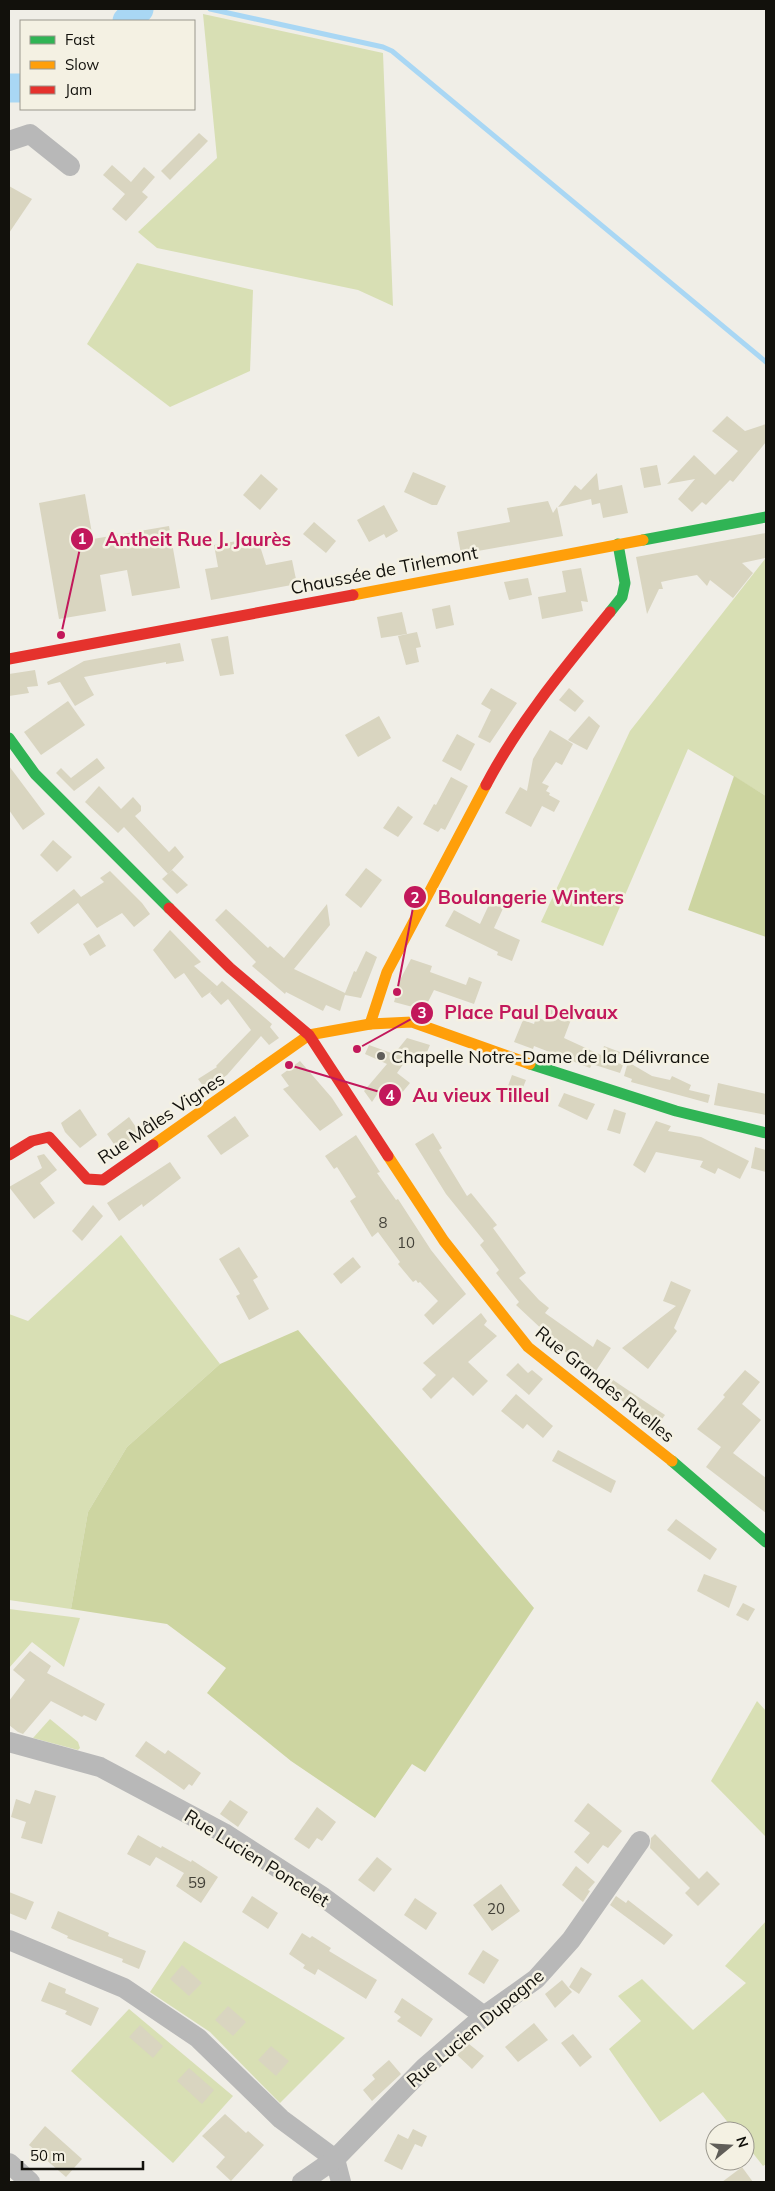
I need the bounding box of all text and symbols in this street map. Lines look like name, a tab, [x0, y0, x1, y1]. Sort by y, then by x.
legend	[20, 20, 195, 110]
text: Fast	[65, 30, 95, 49]
text: Slow	[65, 55, 99, 74]
text: Jam	[65, 80, 92, 99]
callout: Antheit Rue J. Jaurès	[70, 522, 301, 556]
text: Antheit Rue J. Jaurès	[105, 527, 291, 551]
text: 1	[77, 529, 87, 548]
street label: Chaussée de Tirlemont	[288, 541, 480, 599]
callout: Boulangerie Winters	[403, 880, 634, 914]
text: Boulangerie Winters	[438, 885, 624, 909]
text: 2	[410, 888, 420, 907]
callout: Place Paul Delvaux	[410, 996, 628, 1030]
text: Place Paul Delvaux	[444, 1000, 618, 1024]
text: 3	[417, 1003, 427, 1022]
place label: Chapelle Notre-Dame de la Délivrance	[391, 1045, 710, 1068]
marker: Chapelle Notre-Dame de la Délivrance	[375, 1050, 387, 1062]
street label: Rue Mâles Vignes	[93, 1067, 229, 1169]
callout: Au vieux Tilleul	[377, 1078, 559, 1112]
text: Au vieux Tilleul	[413, 1083, 549, 1107]
text: 4	[385, 1086, 395, 1105]
house number: 8	[378, 1213, 388, 1232]
house number: 10	[397, 1233, 415, 1252]
street label: Rue Grandes Ruelles	[531, 1321, 679, 1447]
street label: Rue Lucien Poncelet	[180, 1804, 334, 1912]
house number: 59	[188, 1873, 206, 1892]
house number: 20	[487, 1899, 505, 1918]
street label: Rue Lucien Dupagne	[402, 1964, 548, 2092]
north arrow	[705, 2121, 755, 2171]
text: N	[732, 2134, 753, 2150]
scale bar	[22, 2138, 144, 2170]
text: 50 m	[30, 2146, 65, 2165]

